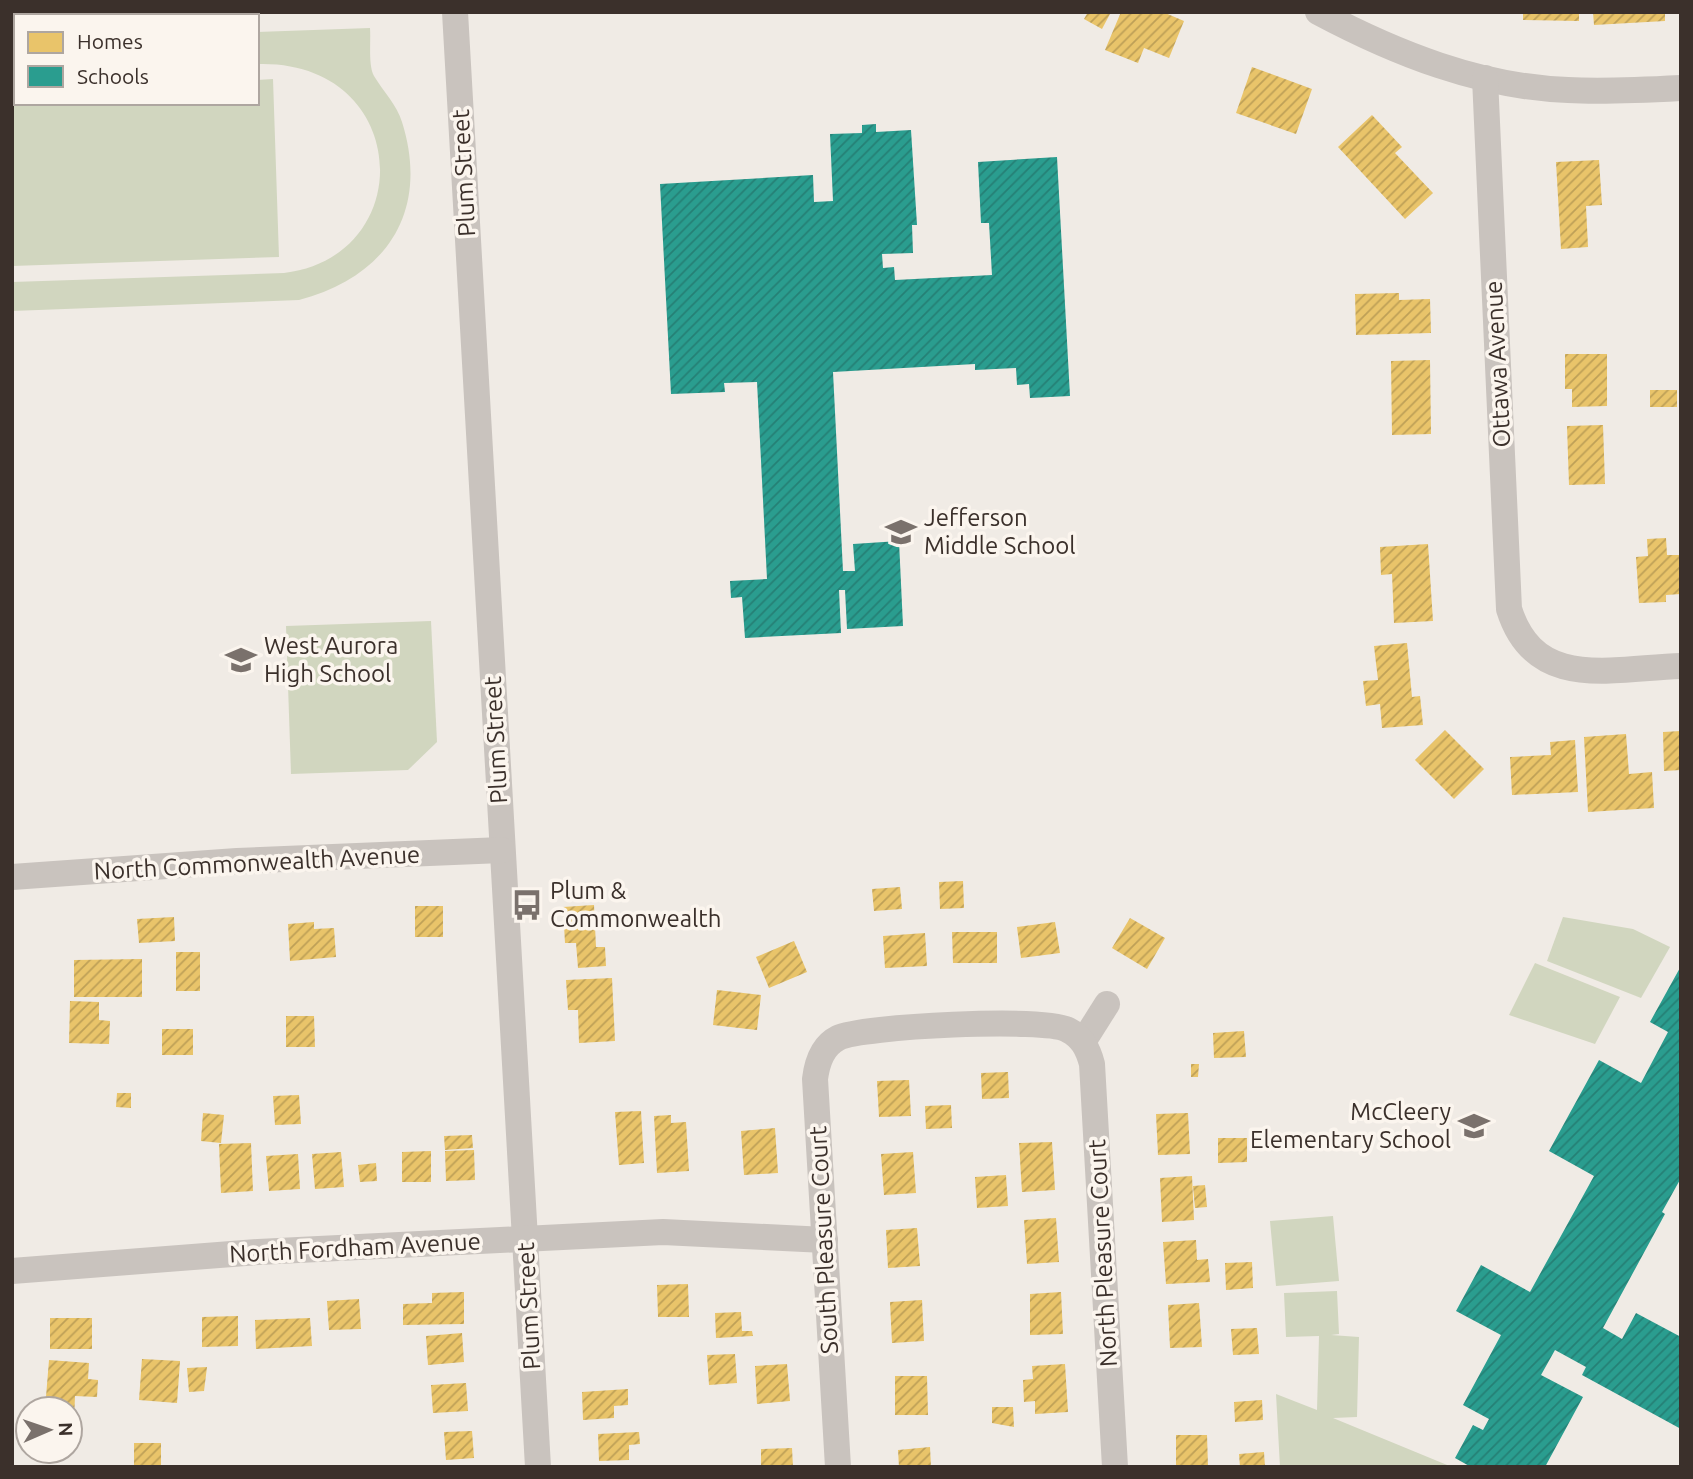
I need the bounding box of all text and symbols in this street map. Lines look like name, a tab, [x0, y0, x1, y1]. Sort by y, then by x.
legend	[14, 14, 259, 105]
text: Homes	[77, 29, 143, 53]
text: Schools	[77, 64, 149, 88]
street label: Plum Street	[447, 108, 480, 237]
street label: Ottawa Avenue	[1480, 280, 1515, 448]
place label: Jefferson Middle School	[924, 504, 1076, 559]
school or university icon: Jefferson Middle School	[884, 515, 918, 549]
place label: West Aurora High School	[264, 632, 398, 687]
school or university icon: West Aurora High School	[224, 643, 258, 677]
street label: Plum Street	[479, 675, 512, 804]
street label: North Commonwealth Avenue	[93, 840, 421, 885]
place label: Plum & Commonwealth	[550, 877, 721, 932]
bus stop icon: Plum & Commonwealth	[510, 888, 544, 922]
place label: McCleery Elementary School	[1250, 1098, 1451, 1153]
school or university icon: McCleery Elementary School	[1457, 1109, 1491, 1143]
street label: South Pleasure Court	[804, 1125, 843, 1355]
street label: North Pleasure Court	[1083, 1138, 1122, 1368]
street label: North Fordham Avenue	[229, 1227, 481, 1268]
street label: Plum Street	[512, 1241, 545, 1370]
north arrow	[14, 1395, 84, 1465]
text: N	[55, 1422, 77, 1437]

